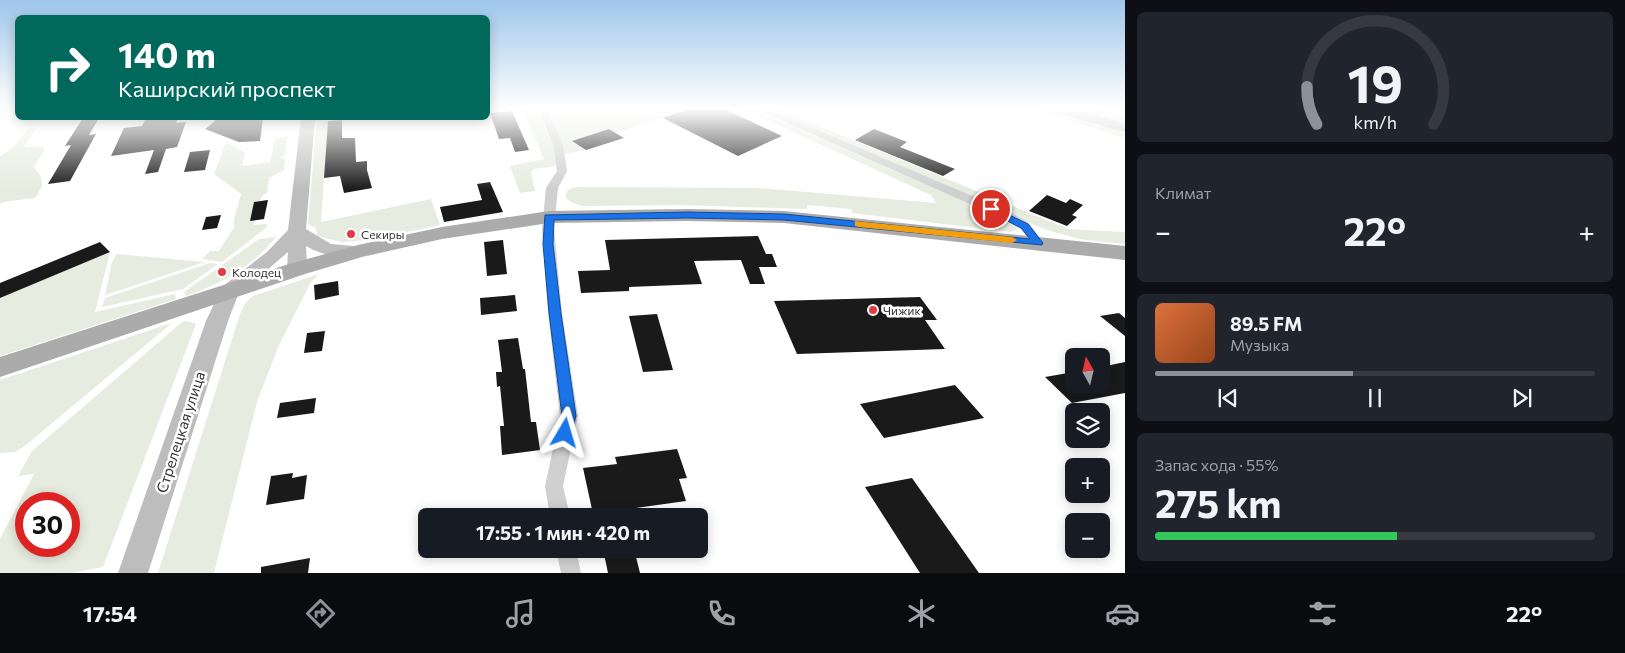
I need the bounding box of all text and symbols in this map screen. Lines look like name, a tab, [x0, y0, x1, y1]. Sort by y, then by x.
text: 140 m	[118, 32, 216, 75]
icon: right	[35, 35, 100, 100]
text: 19	[1347, 50, 1403, 114]
text: Каширский проспект	[118, 75, 336, 102]
text: km/h	[1353, 111, 1397, 133]
text: Климат	[1155, 183, 1211, 202]
pin	[970, 188, 1012, 230]
icon: arrive	[977, 195, 1005, 223]
text: 22°	[1343, 207, 1406, 254]
text: −	[1155, 214, 1171, 248]
text: +	[1579, 214, 1595, 248]
place label: Секиры	[361, 227, 405, 241]
marker: Секиры	[345, 228, 357, 240]
place label: Колодец	[232, 265, 281, 279]
marker: Колодец	[216, 266, 228, 278]
place label: Чижик	[883, 303, 921, 317]
marker: Чижик	[867, 304, 879, 316]
text: 89.5 FM	[1230, 312, 1302, 335]
text: Музыка	[1230, 335, 1289, 354]
north arrow	[1065, 348, 1110, 392]
map controls	[1065, 348, 1110, 558]
street label: Стрелецкая улица	[152, 369, 208, 495]
icon: previous	[1214, 384, 1242, 412]
icon: pause	[1361, 384, 1389, 412]
icon: next	[1508, 384, 1536, 412]
button: layers	[1065, 403, 1110, 448]
position arrow	[538, 406, 590, 458]
text: Запас хода · 55%	[1155, 455, 1278, 474]
button: +	[1065, 458, 1110, 503]
text: 275 km	[1155, 479, 1281, 526]
speed limit sign: 30	[15, 492, 80, 557]
button: −	[1065, 513, 1110, 558]
text: 17:55 · 1 мин · 420 m	[476, 521, 650, 544]
icon: directions	[303, 596, 338, 631]
icon: music	[503, 596, 538, 631]
icon: phone	[704, 596, 739, 631]
icon: climate	[904, 596, 939, 631]
icon: car	[1105, 596, 1140, 631]
icon: filters	[1305, 596, 1340, 631]
text: 17:54	[83, 600, 137, 627]
text: 22°	[1506, 600, 1542, 627]

